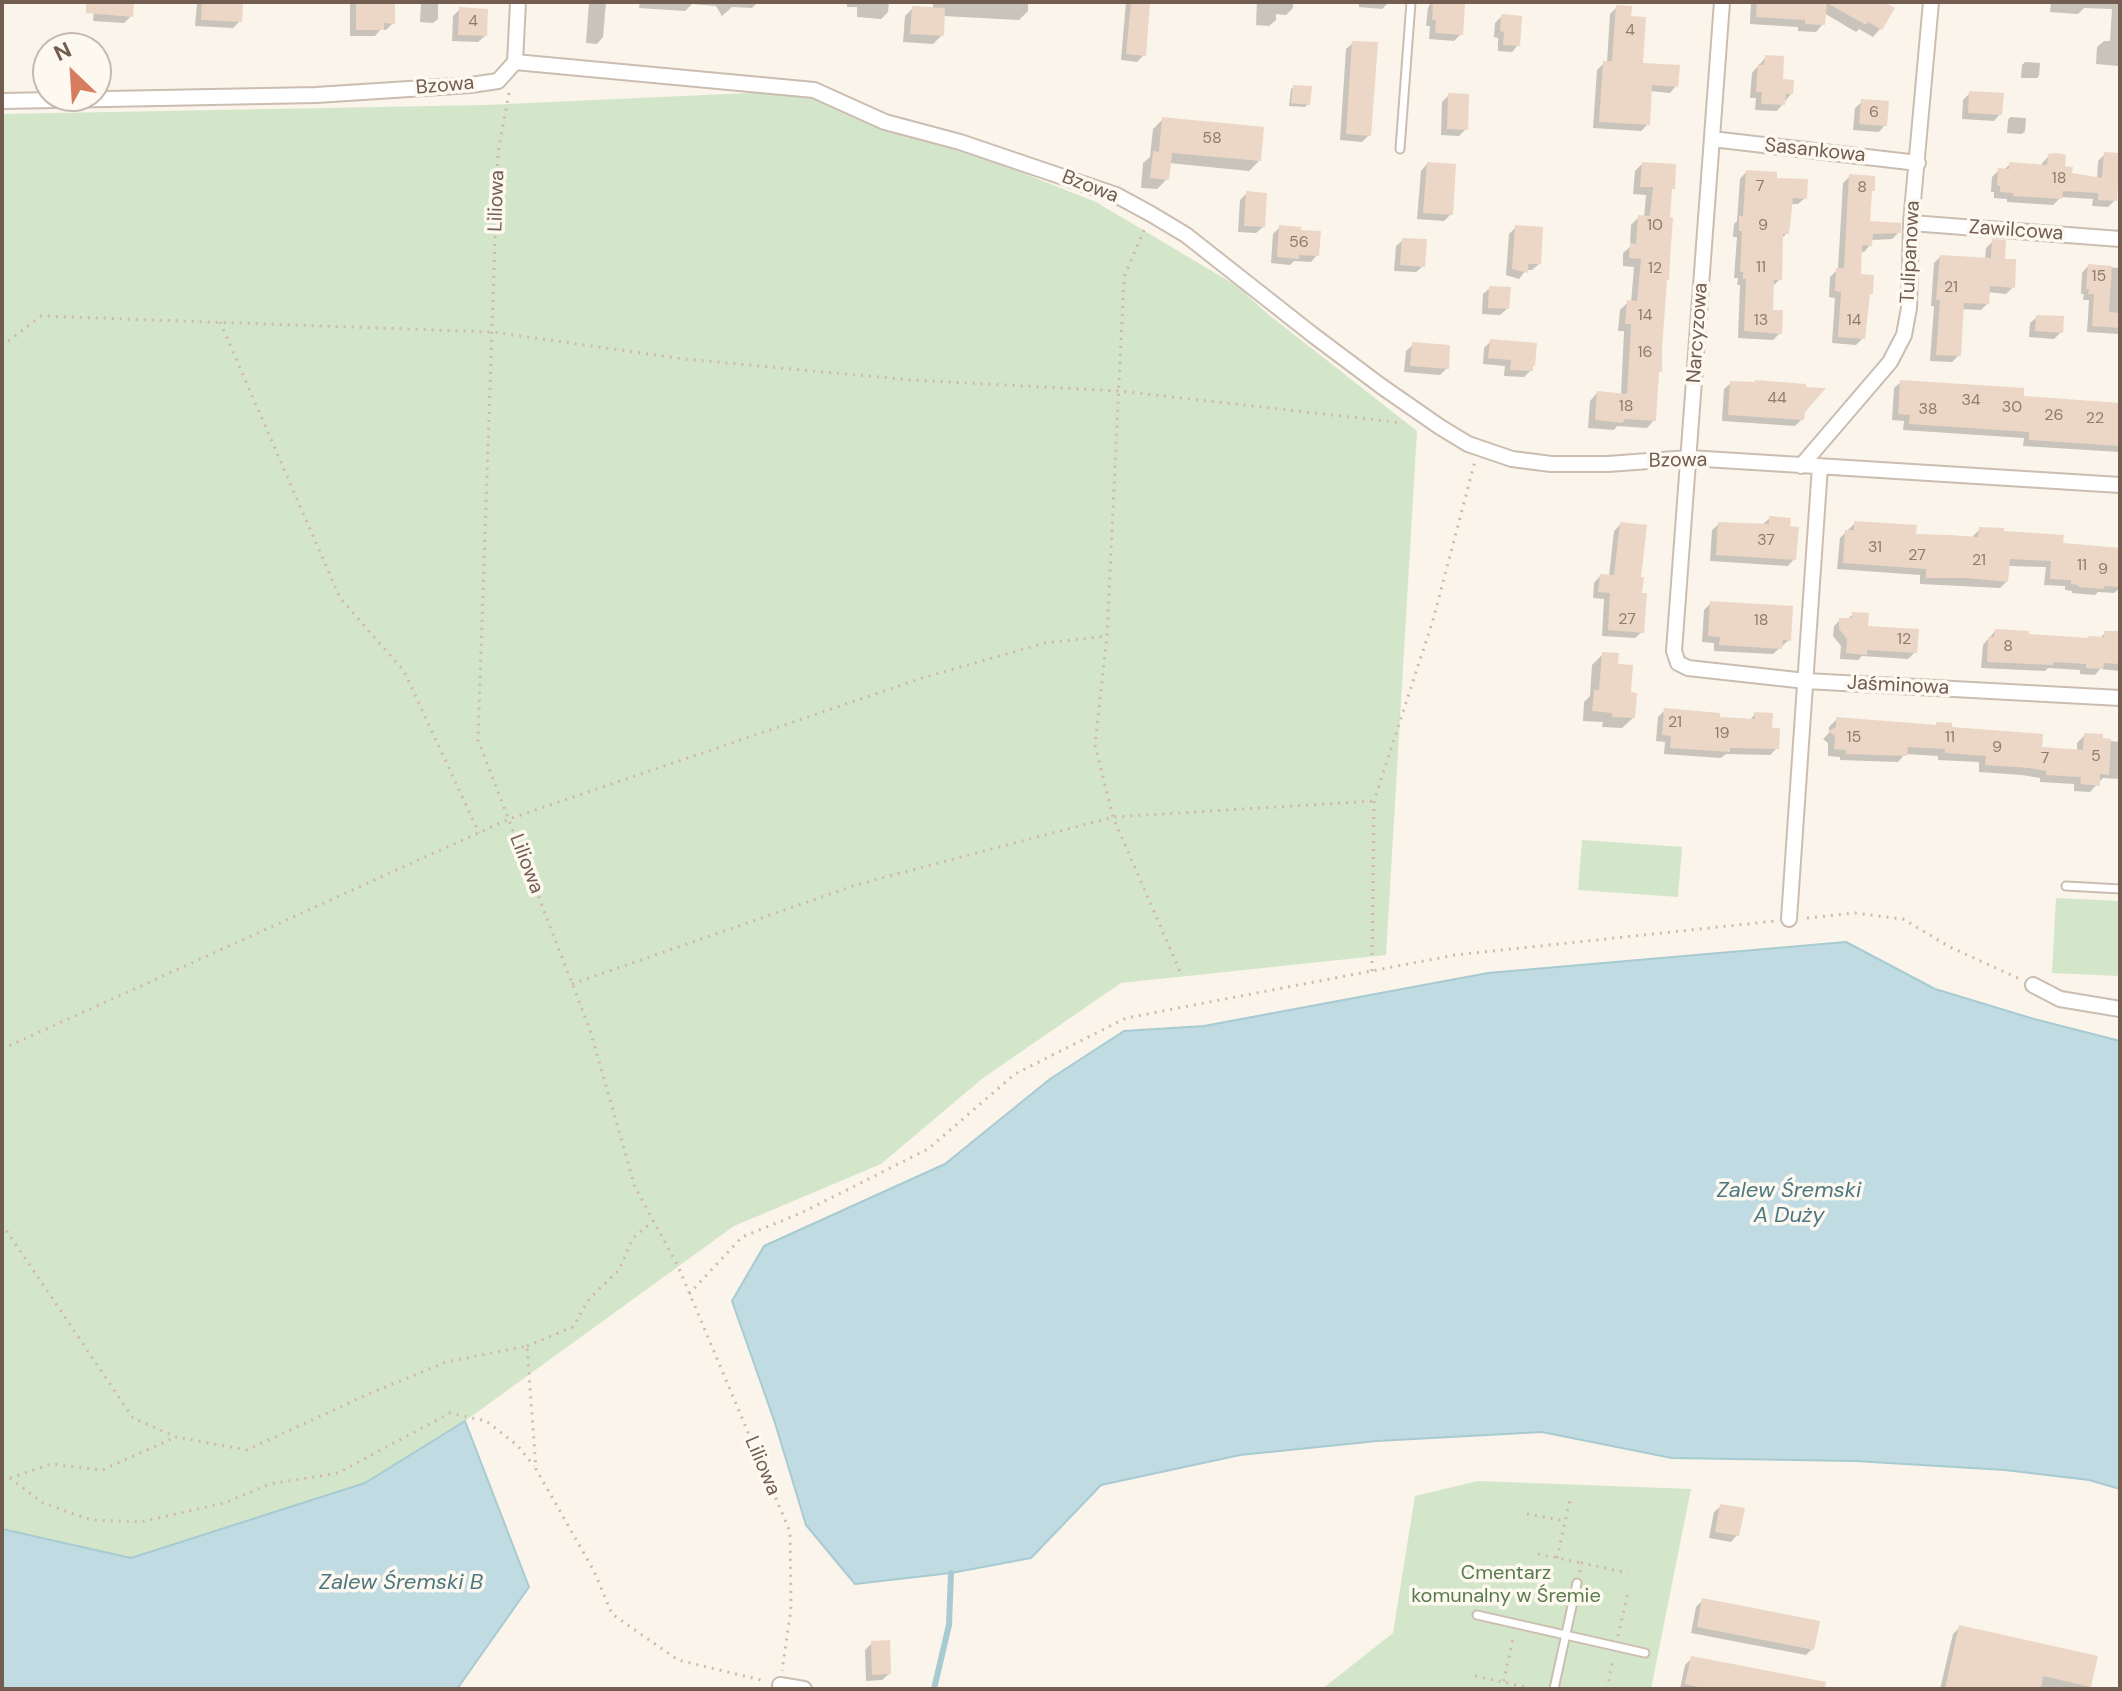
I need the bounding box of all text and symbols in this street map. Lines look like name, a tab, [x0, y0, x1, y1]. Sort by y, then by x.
house number: 4	[468, 12, 478, 32]
house number: 4	[1625, 21, 1635, 41]
north arrow	[32, 32, 112, 112]
text: N	[49, 35, 76, 68]
street label: Bzowa	[415, 71, 475, 101]
house number: 6	[1869, 103, 1879, 123]
house number: 58	[1202, 129, 1222, 149]
street label: Sasankowa	[1763, 134, 1867, 168]
street label: Bzowa	[1058, 165, 1122, 209]
house number: 18	[2052, 169, 2066, 189]
street label: Liliowa	[484, 170, 510, 232]
house number: 7	[1756, 177, 1764, 197]
house number: 8	[1857, 178, 1867, 198]
street label: Tulipanowa	[1896, 200, 1926, 304]
house number: 10	[1647, 216, 1663, 236]
house number: 9	[1758, 216, 1768, 236]
street label: Zawilcowa	[1968, 216, 2064, 246]
house number: 56	[1289, 233, 1309, 253]
house number: 11	[1756, 258, 1766, 278]
house number: 12	[1648, 259, 1662, 279]
house number: 15	[2092, 267, 2106, 287]
house number: 21	[1944, 278, 1958, 298]
street label: Narcyzowa	[1683, 282, 1713, 384]
house number: 14	[1638, 306, 1652, 326]
house number: 13	[1754, 311, 1768, 331]
house number: 14	[1847, 311, 1861, 331]
house number: 16	[1637, 343, 1653, 363]
house number: 44	[1767, 389, 1787, 409]
house number: 34	[1961, 391, 1981, 411]
house number: 18	[1619, 397, 1633, 417]
house number: 30	[2002, 398, 2022, 418]
house number: 38	[1918, 400, 1938, 420]
house number: 26	[2044, 406, 2064, 426]
house number: 22	[2086, 409, 2104, 429]
street label: Bzowa	[1649, 448, 1707, 474]
house number: 37	[1757, 531, 1775, 551]
house number: 31	[1868, 538, 1882, 558]
house number: 27	[1908, 546, 1926, 566]
house number: 21	[1972, 551, 1986, 571]
house number: 11	[2077, 556, 2087, 576]
house number: 9	[2098, 560, 2108, 580]
house number: 27	[1618, 610, 1636, 630]
house number: 18	[1754, 611, 1768, 631]
house number: 12	[1897, 630, 1911, 650]
house number: 8	[2003, 637, 2013, 657]
street label: Jaśminowa	[1846, 671, 1950, 701]
house number: 21	[1668, 713, 1682, 733]
house number: 19	[1714, 724, 1730, 744]
house number: 15	[1847, 728, 1861, 748]
house number: 11	[1945, 728, 1955, 748]
house number: 9	[1992, 738, 2002, 758]
house number: 5	[2091, 747, 2101, 767]
house number: 7	[2041, 749, 2049, 769]
street label: Liliowa	[504, 831, 548, 897]
water label: Zalew Śremski A Duży	[1717, 1178, 1861, 1230]
street label: Liliowa	[739, 1433, 785, 1499]
park label: Cmentarz komunalny w Śremie	[1411, 1562, 1601, 1609]
water label: Zalew Śremski B	[319, 1570, 483, 1596]

